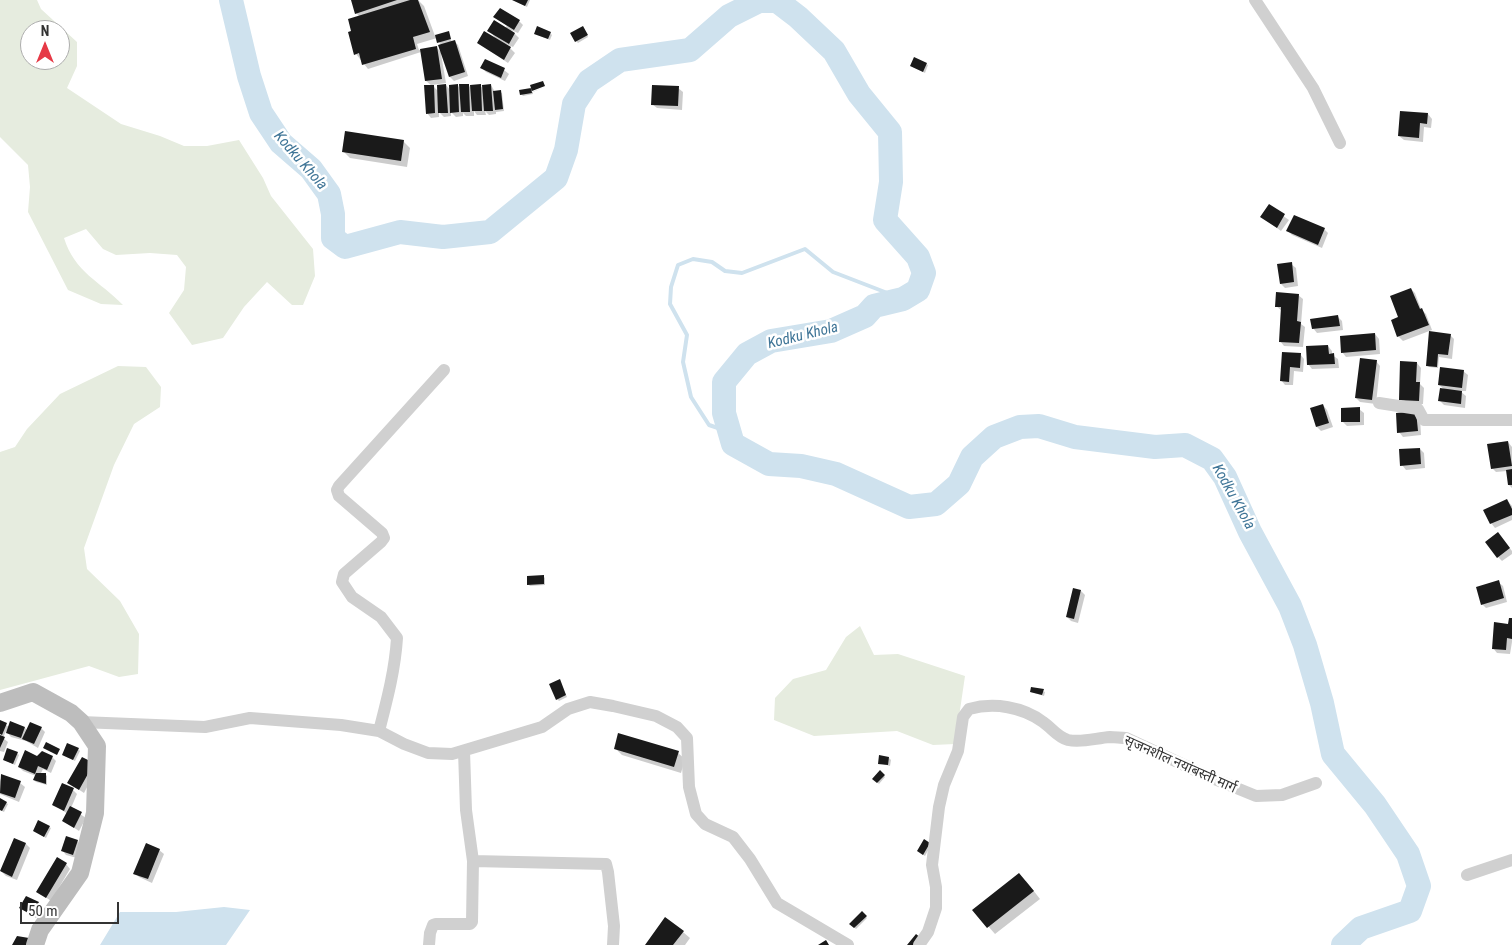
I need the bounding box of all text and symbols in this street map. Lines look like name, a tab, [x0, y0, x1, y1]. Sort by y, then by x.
north arrow	[20, 20, 70, 70]
text: N	[41, 23, 49, 39]
water label: Kodku Khola	[270, 128, 330, 194]
water label: Kodku Khola	[766, 319, 840, 353]
water label: Kodku Khola	[1208, 461, 1258, 533]
street label: सृजनशील नयांबस्ती मार्ग	[1121, 733, 1239, 797]
scale bar	[22, 892, 121, 924]
text: 50 m	[28, 902, 58, 920]

